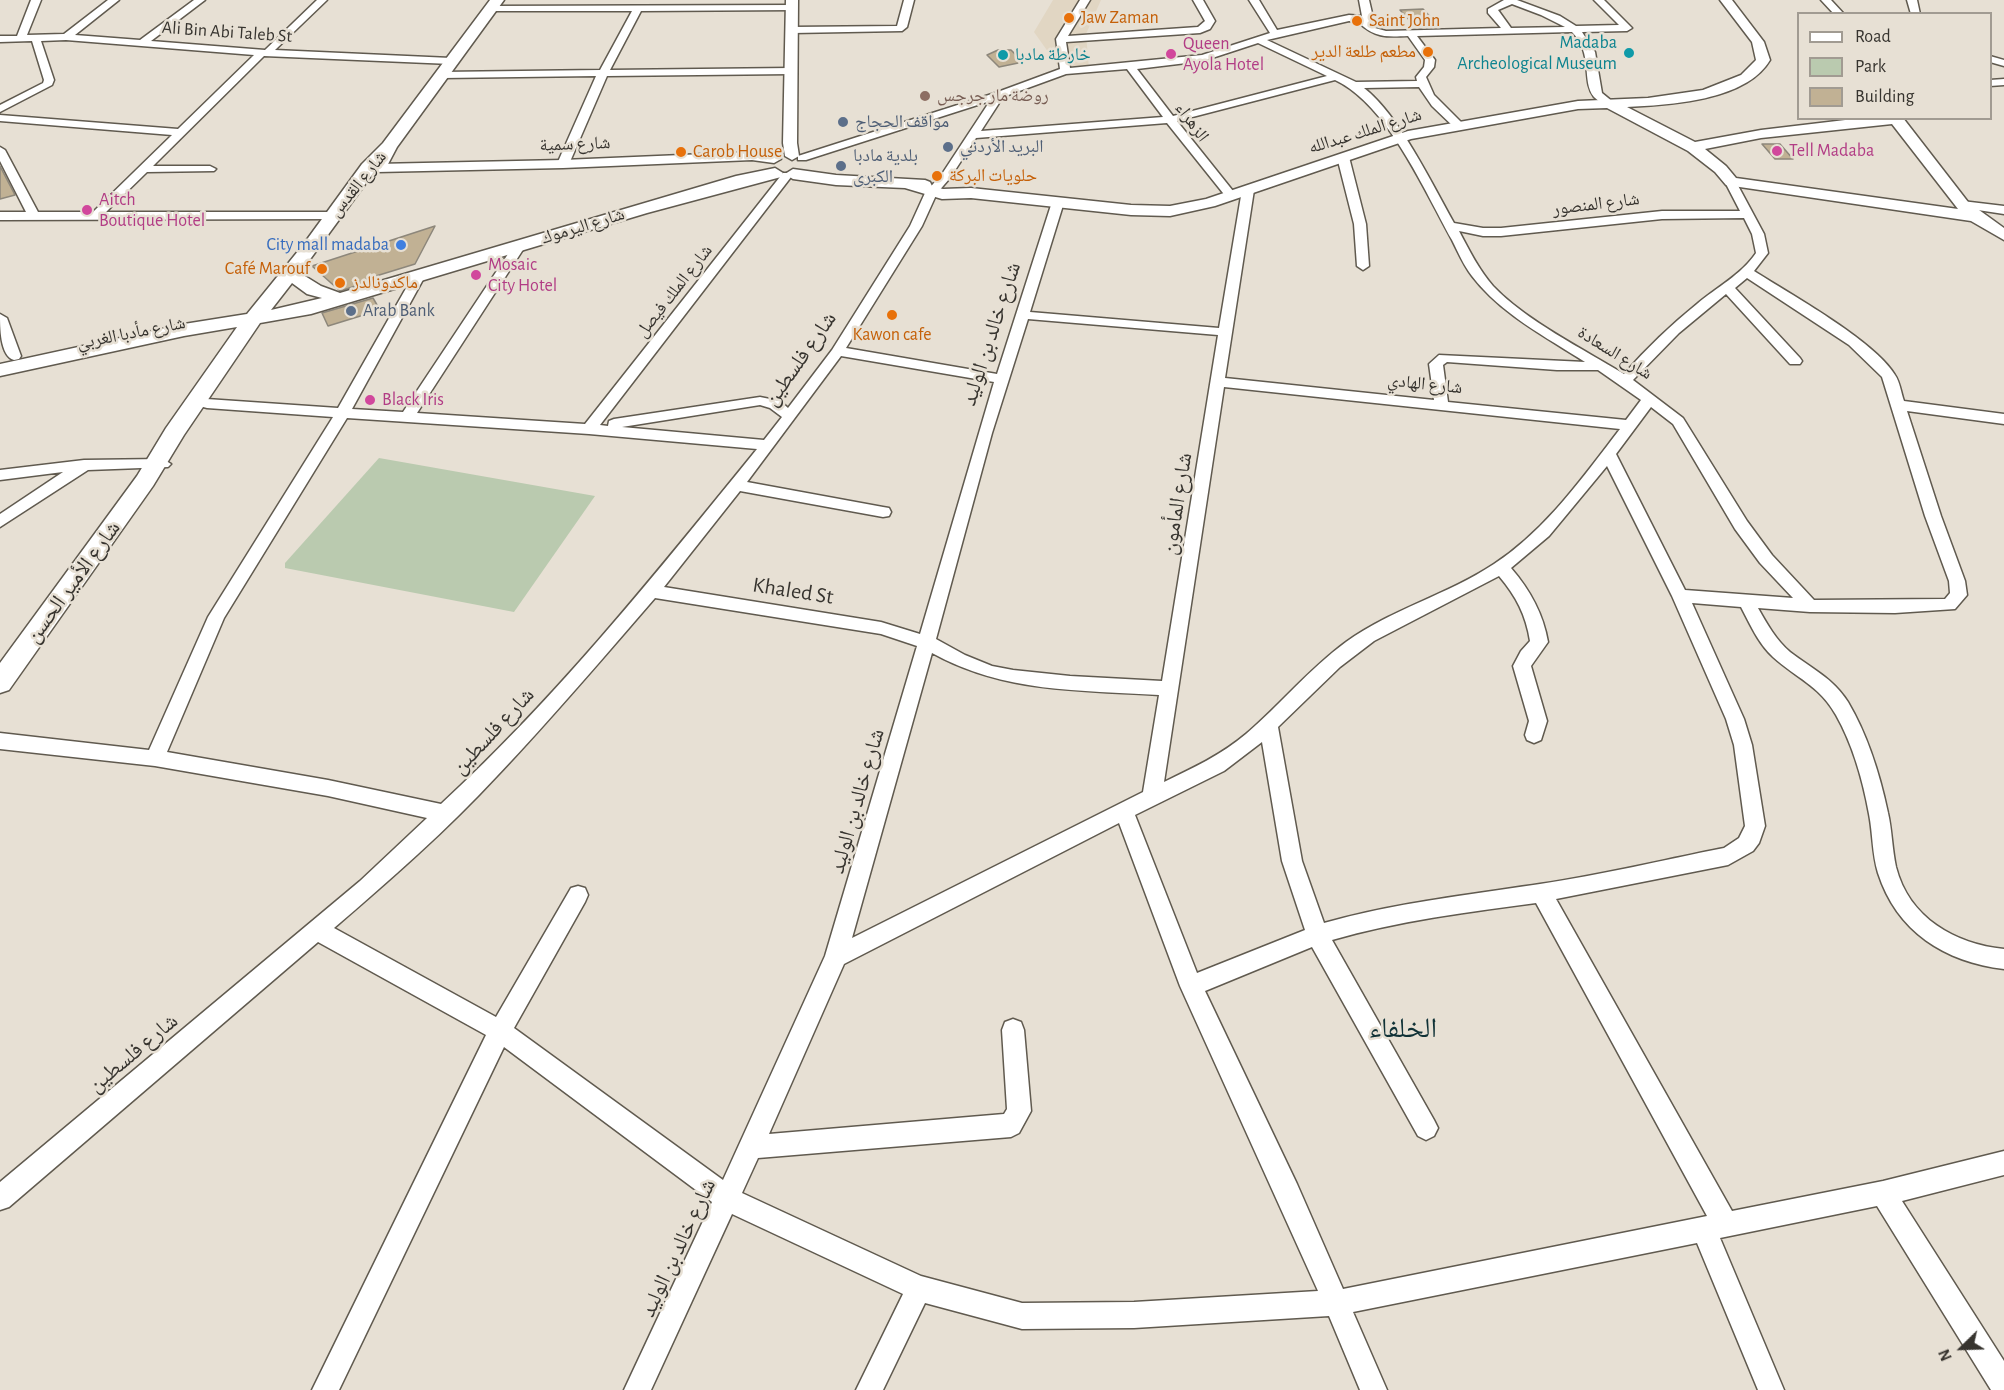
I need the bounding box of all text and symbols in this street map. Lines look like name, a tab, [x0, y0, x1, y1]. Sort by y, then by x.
place label: Jaw Zaman	[1081, 7, 1159, 29]
place label: Saint John	[1369, 10, 1440, 32]
marker: Jaw Zaman	[1062, 11, 1076, 25]
legend	[1797, 12, 1992, 120]
marker: Saint John	[1350, 14, 1364, 28]
street label: Ali Bin Abi Taleb St	[161, 17, 293, 47]
text: Road	[1855, 28, 1891, 46]
place label: Madaba Archeological Museum	[1457, 32, 1617, 74]
place label: Queen Ayola Hotel	[1183, 33, 1264, 76]
place label: مطعم طلعة الدير	[1312, 41, 1416, 63]
place label: خارطة مادبا	[1015, 44, 1091, 66]
marker: مطعم طلعة الدير	[1421, 45, 1435, 59]
marker: Madaba Archeological Museum	[1622, 46, 1636, 60]
marker: Queen Ayola Hotel	[1164, 47, 1178, 61]
marker: خارطة مادبا	[996, 48, 1010, 62]
text: Park	[1855, 58, 1886, 76]
place label: روضة مار جرجس	[937, 85, 1049, 107]
text: Building	[1855, 88, 1914, 106]
marker: روضة مار جرجس	[918, 89, 932, 103]
street label: الزهراء	[1170, 98, 1214, 146]
street label: شارع الملك عبدالله	[1306, 104, 1424, 158]
place label: مواقف الحجاج	[855, 111, 949, 133]
marker: مواقف الحجاج	[836, 115, 850, 129]
street label: شارع سمية	[539, 132, 611, 156]
place label: البريد الأردني	[960, 136, 1044, 158]
marker: البريد الأردني	[941, 140, 955, 154]
place label: Tell Madaba	[1789, 140, 1874, 162]
place label: Carob House	[693, 141, 782, 163]
marker: Tell Madaba	[1770, 144, 1784, 158]
marker: Carob House	[674, 145, 688, 159]
place label: بلدية مادبا الكبرى	[853, 145, 918, 188]
street label: شارع القدس	[325, 146, 391, 222]
marker: بلدية مادبا الكبرى	[834, 159, 848, 173]
place label: حلويات البركة	[949, 165, 1037, 187]
marker: حلويات البركة	[930, 169, 944, 183]
street label: شارع المنصور	[1551, 188, 1641, 220]
place label: Aitch Boutique Hotel	[99, 189, 205, 232]
marker: Aitch Boutique Hotel	[80, 203, 94, 217]
street label: شارع اليرموك	[539, 203, 627, 249]
place label: City mall madaba	[266, 234, 389, 256]
marker: City mall madaba	[394, 238, 408, 252]
street label: شارع الملك فيصل	[631, 240, 717, 342]
place label: Mosaic City Hotel	[488, 254, 557, 296]
place label: Café Marouf	[225, 258, 310, 280]
street label: شارع خالد بن الوليد	[955, 259, 1027, 409]
marker: Café Marouf	[315, 262, 329, 276]
marker: Mosaic City Hotel	[469, 268, 483, 282]
place label: ماكدونالدز	[352, 272, 418, 294]
marker: ماكدونالدز	[333, 276, 347, 290]
place label: Arab Bank	[363, 300, 435, 322]
marker: Arab Bank	[344, 304, 358, 318]
street label: شارع فلسطين	[758, 307, 842, 411]
marker: Kawon cafe	[885, 308, 899, 322]
street label: شارع مأدبا الغربي	[75, 312, 187, 354]
street label: شارع السعادة	[1574, 322, 1656, 384]
place label: Kawon cafe	[853, 324, 931, 346]
street label: شارع الهادي	[1386, 369, 1464, 399]
place label: Black Iris	[382, 389, 444, 411]
marker: Black Iris	[363, 393, 377, 407]
street label: شارع المأمون	[1156, 451, 1198, 557]
street label: شارع الأمير الحسن	[20, 516, 126, 648]
street label: Khaled St	[751, 572, 835, 610]
street label: شارع فلسطين	[446, 682, 540, 780]
street label: شارع خالد بن الوليد	[824, 726, 890, 876]
street label: شارع فلسطين	[83, 1008, 183, 1098]
district label: الخلفاء	[1369, 1012, 1437, 1046]
street label: شارع خالد بن الوليد	[634, 1175, 722, 1321]
north arrow	[1932, 1318, 1992, 1378]
text: N	[1936, 1347, 1955, 1363]

